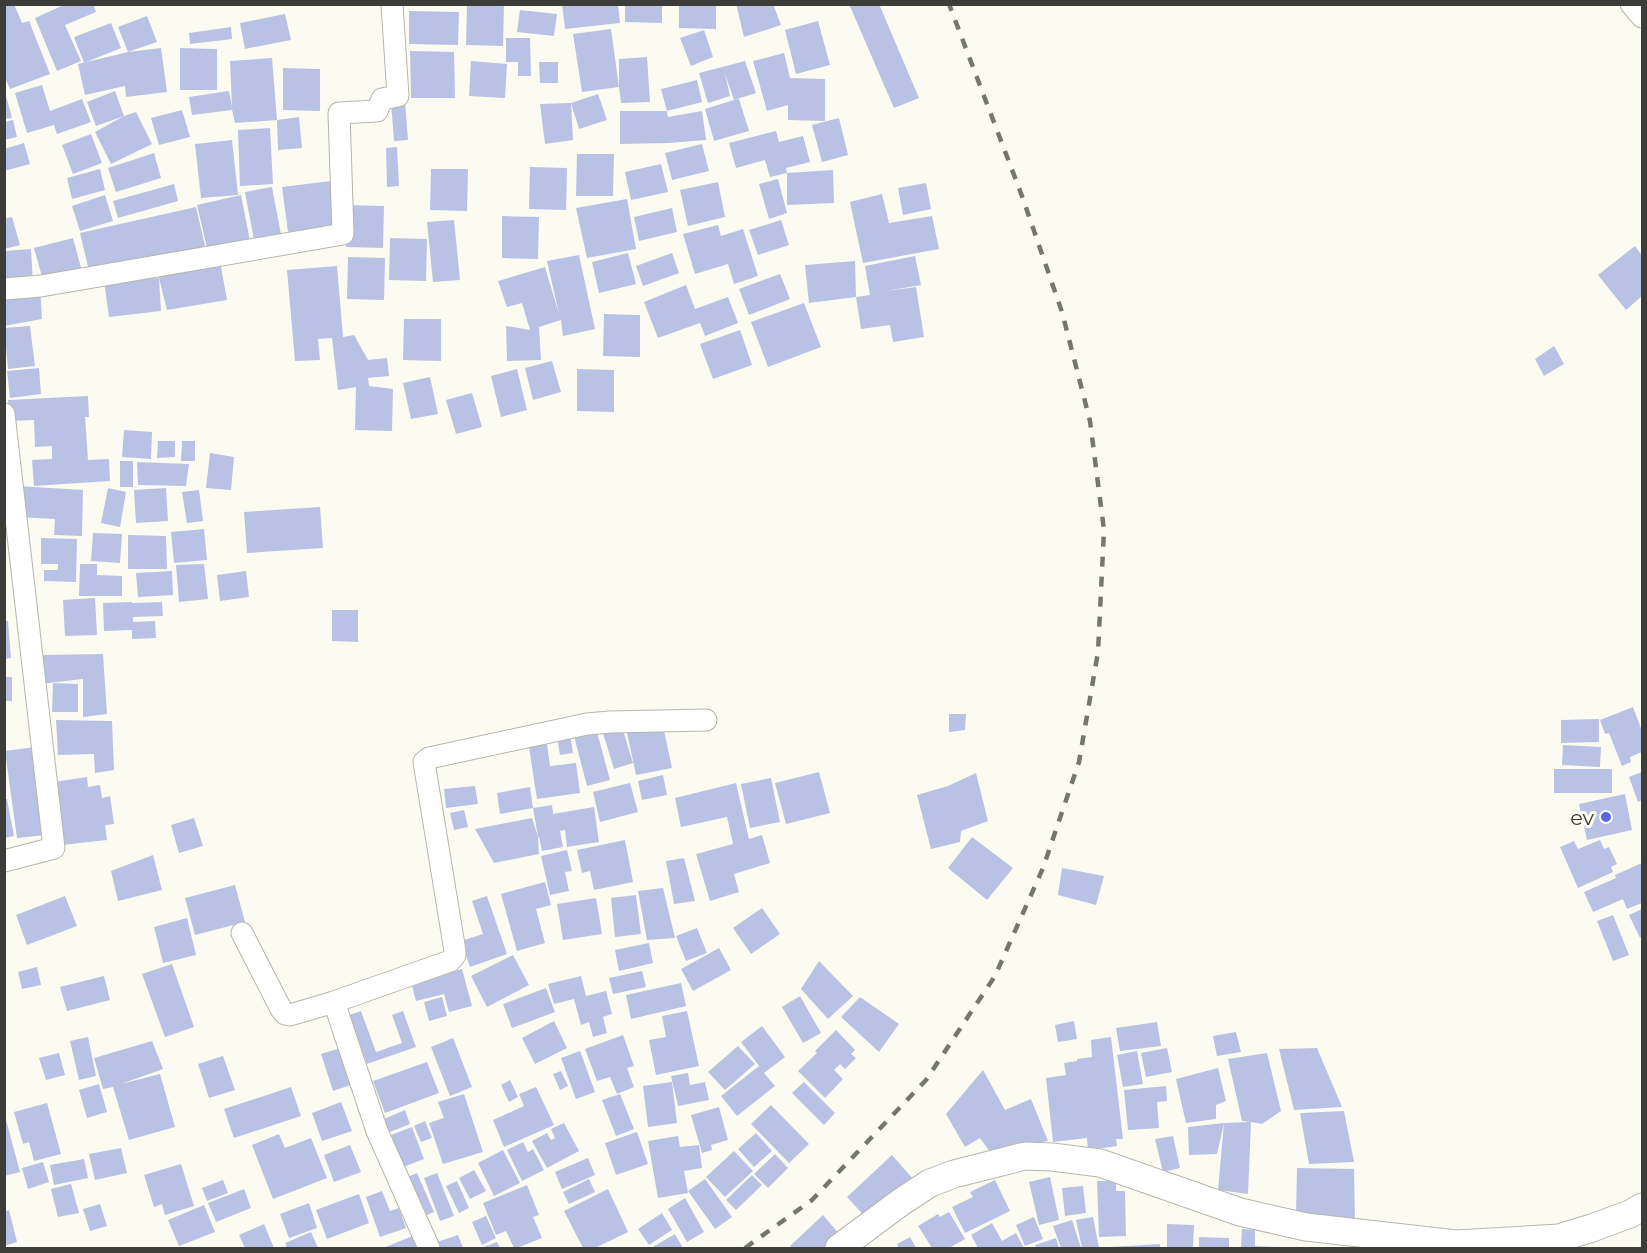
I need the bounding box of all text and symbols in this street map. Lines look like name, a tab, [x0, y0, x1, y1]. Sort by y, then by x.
place label: ev	[1570, 805, 1595, 830]
marker: ev	[1599, 810, 1613, 824]

